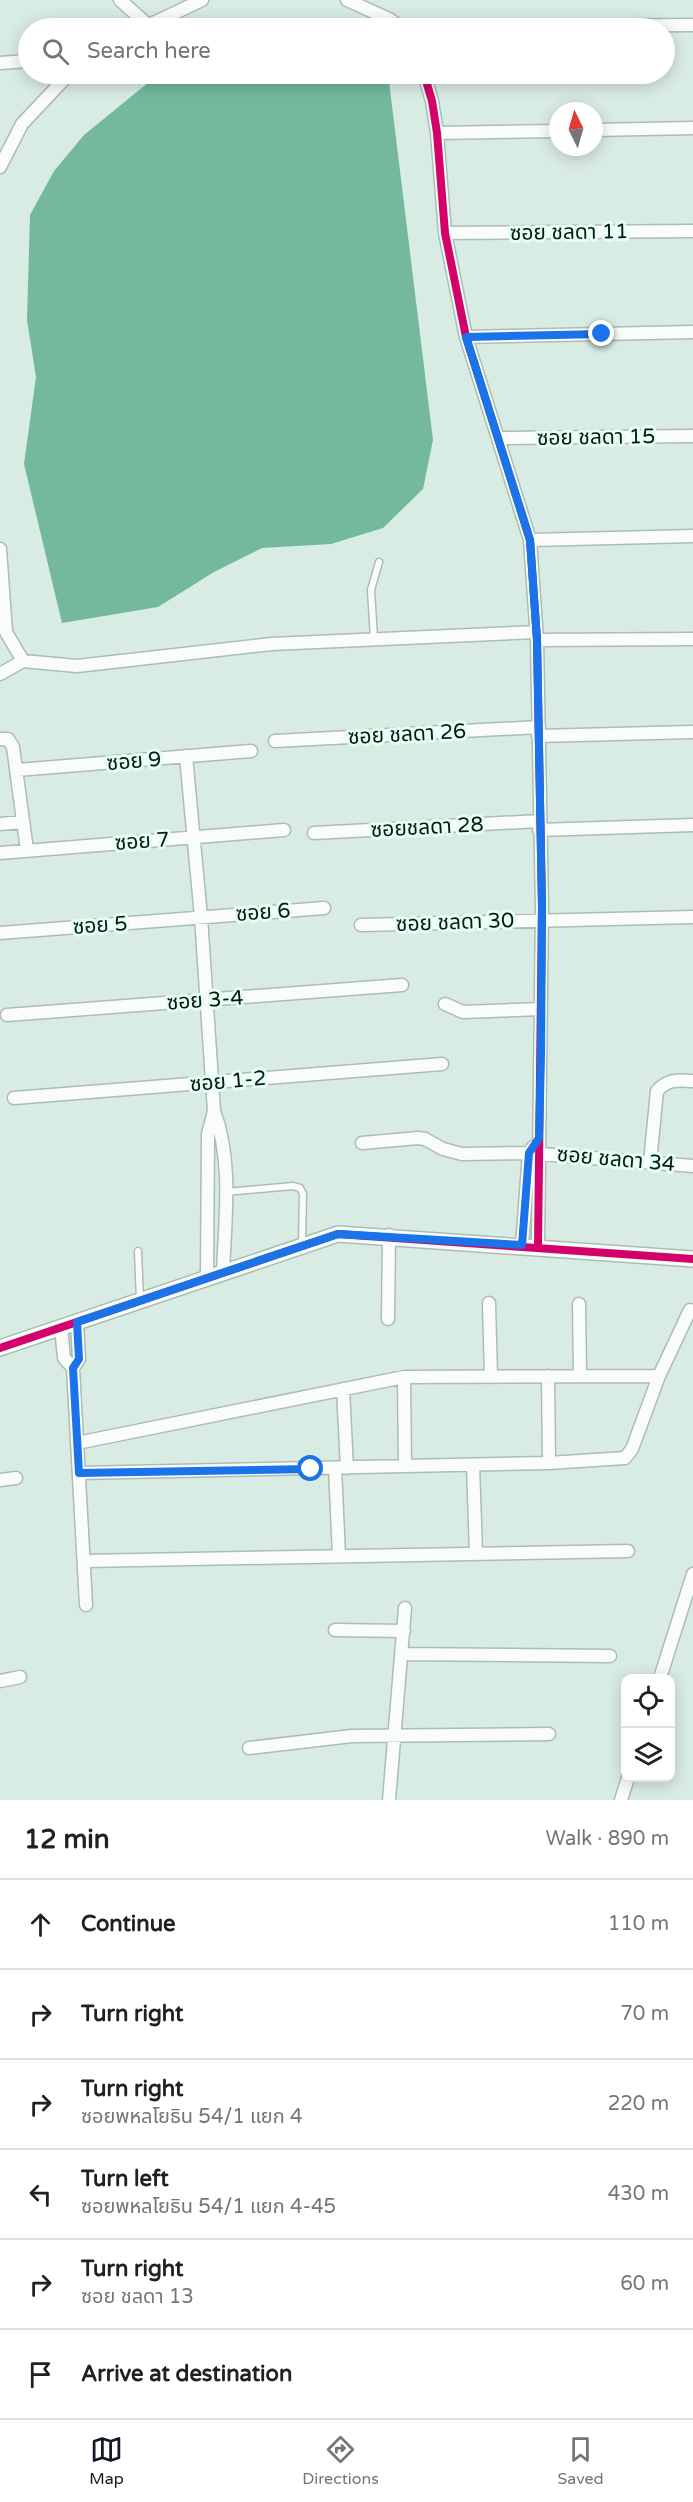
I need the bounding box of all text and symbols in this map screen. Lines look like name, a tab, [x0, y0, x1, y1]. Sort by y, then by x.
search box	[18, 18, 675, 84]
icon: search	[39, 35, 72, 68]
text: Search here	[87, 38, 211, 64]
north arrow	[549, 102, 603, 156]
street label: ซอย ชลดา 11	[510, 219, 628, 246]
route end	[588, 320, 614, 346]
street label: ซอย ชลดา 15	[537, 424, 655, 451]
street label: ซอย ชลดา 26	[347, 719, 467, 750]
street label: ซอย 9	[106, 747, 162, 776]
street label: ซอยชลดา 28	[370, 812, 484, 843]
street label: ซอย 7	[114, 827, 170, 856]
street label: ซอย 6	[235, 898, 291, 927]
street label: ซอย ชลดา 30	[395, 908, 515, 937]
street label: ซอย 5	[72, 911, 128, 940]
street label: ซอย 3-4	[166, 985, 244, 1016]
street label: ซอย 1-2	[189, 1066, 267, 1097]
street label: ซอย ชลดา 34	[556, 1142, 676, 1177]
route start	[297, 1455, 323, 1481]
map controls	[621, 1674, 675, 1782]
button: locate	[621, 1674, 675, 1728]
button: layers	[621, 1728, 675, 1782]
text: 12 min	[24, 1824, 110, 1855]
text: Walk · 890 m	[546, 1827, 669, 1851]
icon: ahead	[24, 1908, 57, 1941]
text: Continue	[81, 1911, 176, 1937]
text: 110 m	[608, 1912, 669, 1936]
icon: right	[24, 1998, 57, 2031]
text: Turn right	[81, 2001, 183, 2027]
text: 70 m	[620, 2002, 669, 2026]
text: Turn right	[81, 2076, 183, 2102]
icon: right	[24, 2088, 57, 2121]
text: 220 m	[608, 2092, 669, 2116]
text: ซอยพหลโยธิน 54/1 แยก 4	[81, 2105, 302, 2129]
text: Turn left	[81, 2166, 169, 2192]
icon: left	[24, 2178, 57, 2211]
text: 430 m	[608, 2182, 669, 2206]
text: ซอยพหลโยธิน 54/1 แยก 4-45	[81, 2195, 336, 2219]
text: Turn right	[81, 2256, 183, 2282]
icon: right	[24, 2268, 57, 2301]
text: 60 m	[620, 2272, 669, 2296]
text: ซอย ชลดา 13	[81, 2285, 194, 2309]
icon: arrive	[24, 2358, 57, 2391]
text: Arrive at destination	[81, 2361, 292, 2387]
tab: Map	[89, 2433, 124, 2489]
tab: Directions	[302, 2433, 379, 2489]
tab: Saved	[557, 2433, 604, 2489]

